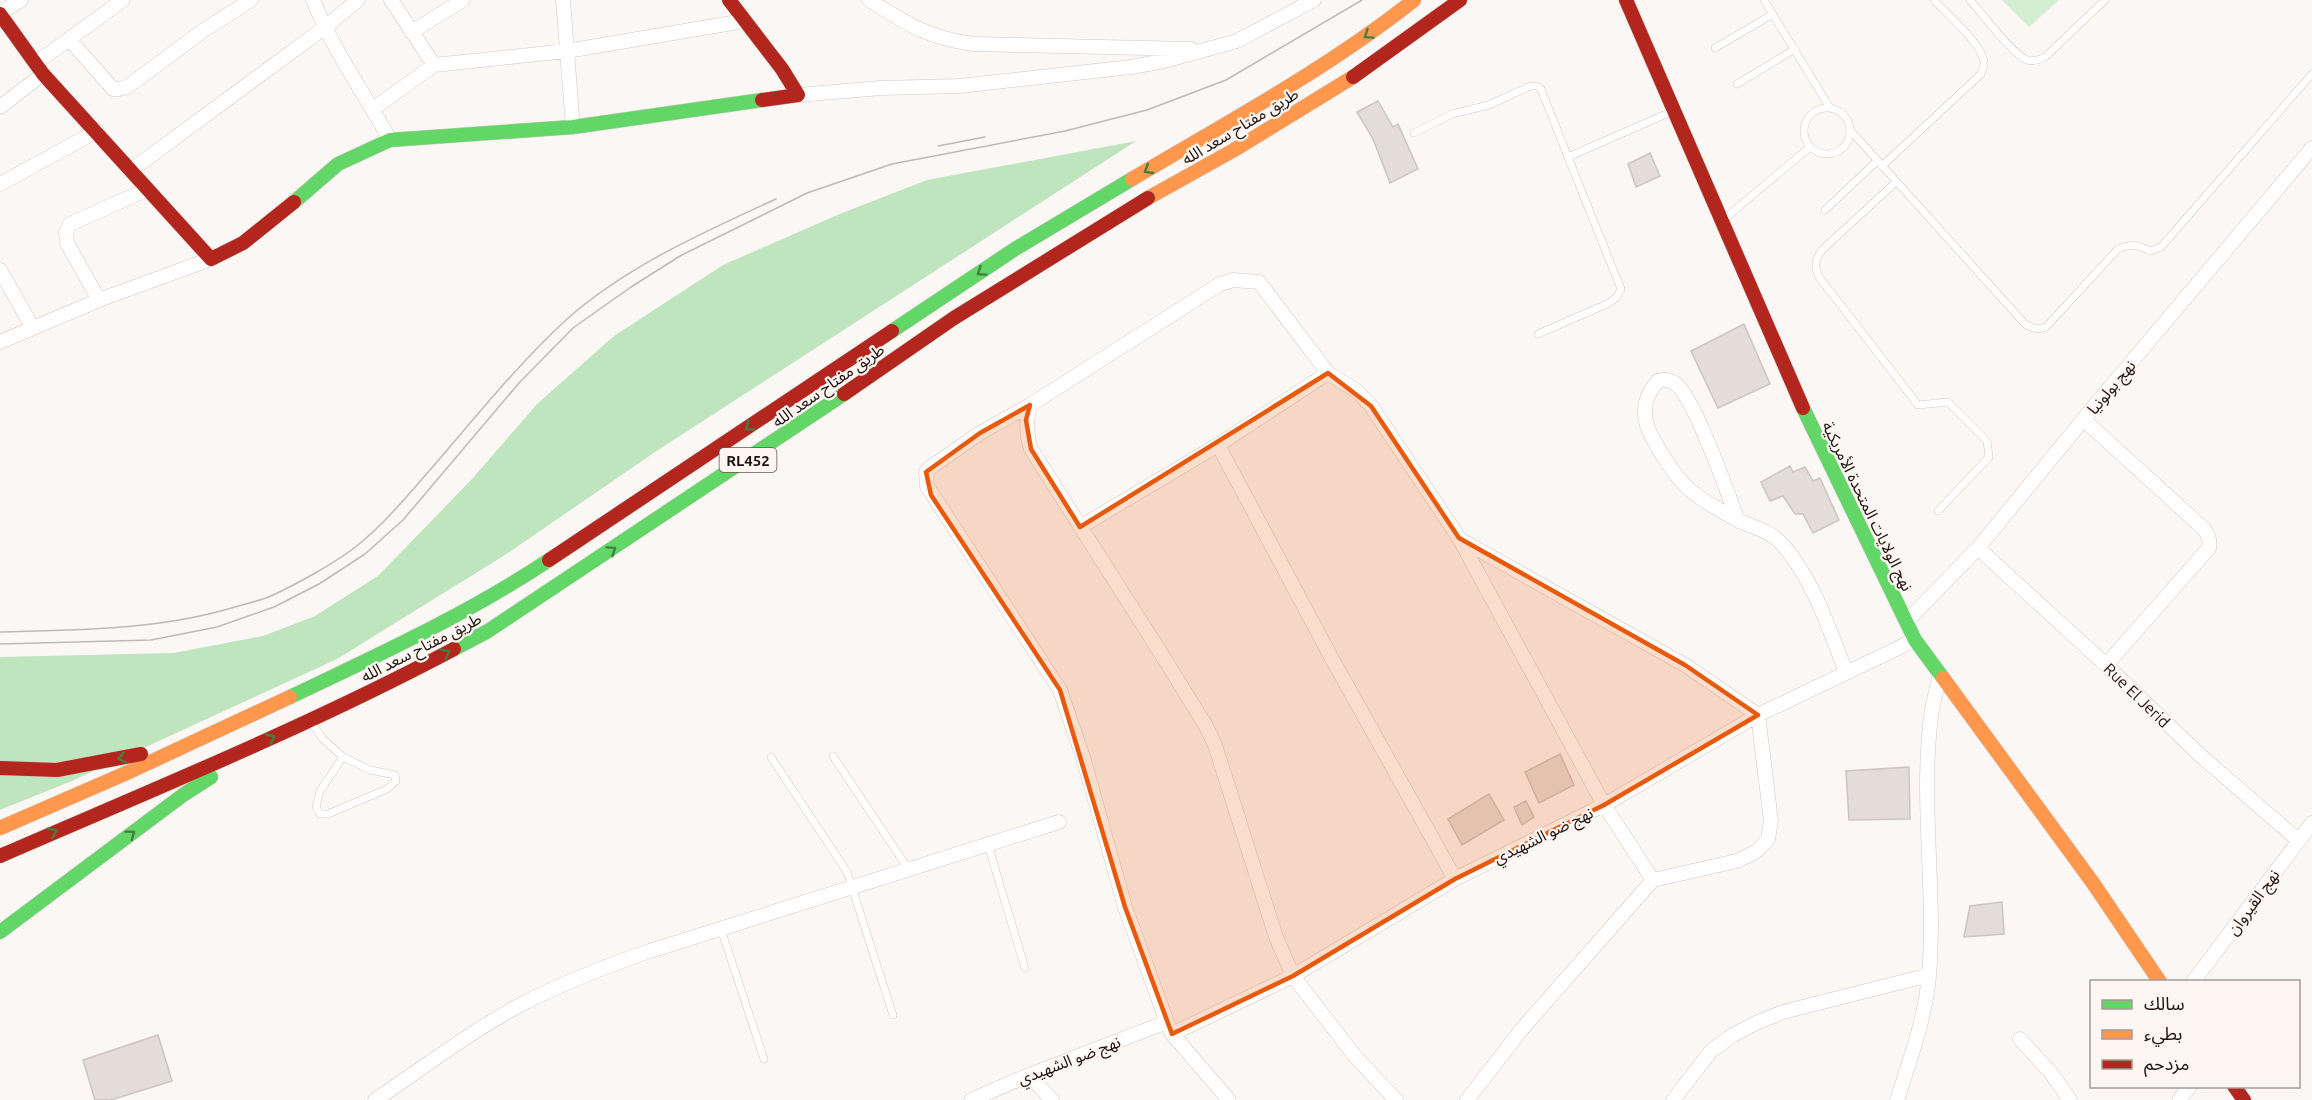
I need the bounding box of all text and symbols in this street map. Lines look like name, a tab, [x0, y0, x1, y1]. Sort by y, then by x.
one-way arrow	[1363, 28, 1374, 39]
street label: طريق مفتاح سعد الله	[1179, 84, 1304, 171]
one-way arrow	[1144, 163, 1154, 175]
one-way arrow	[977, 265, 988, 276]
street label: طريق مفتاح سعد الله	[769, 340, 890, 434]
street label: نهج بولونيا	[2083, 356, 2142, 420]
street label: نهج الولايات المتحدة الأمريكية	[1815, 418, 1917, 595]
one-way arrow	[745, 420, 756, 431]
road number: RL452	[720, 448, 777, 472]
one-way arrow	[605, 546, 616, 557]
street label: طريق مفتاح سعد الله	[358, 609, 486, 689]
one-way arrow	[440, 649, 451, 660]
street label: Rue El Jerid	[2100, 659, 2174, 731]
one-way arrow	[264, 733, 275, 745]
one-way arrow	[117, 751, 127, 764]
street label: نهج ضو الشهيدي	[1490, 803, 1597, 870]
one-way arrow	[47, 828, 58, 840]
one-way arrow	[125, 831, 136, 842]
street label: نهج القيروان	[2223, 866, 2286, 941]
legend	[2090, 980, 2300, 1088]
text: سالك	[2144, 993, 2185, 1013]
text: بطيء	[2144, 1023, 2182, 1047]
street label: نهج ضو الشهيدي	[1015, 1032, 1124, 1092]
text: مزدحم	[2144, 1053, 2189, 1077]

